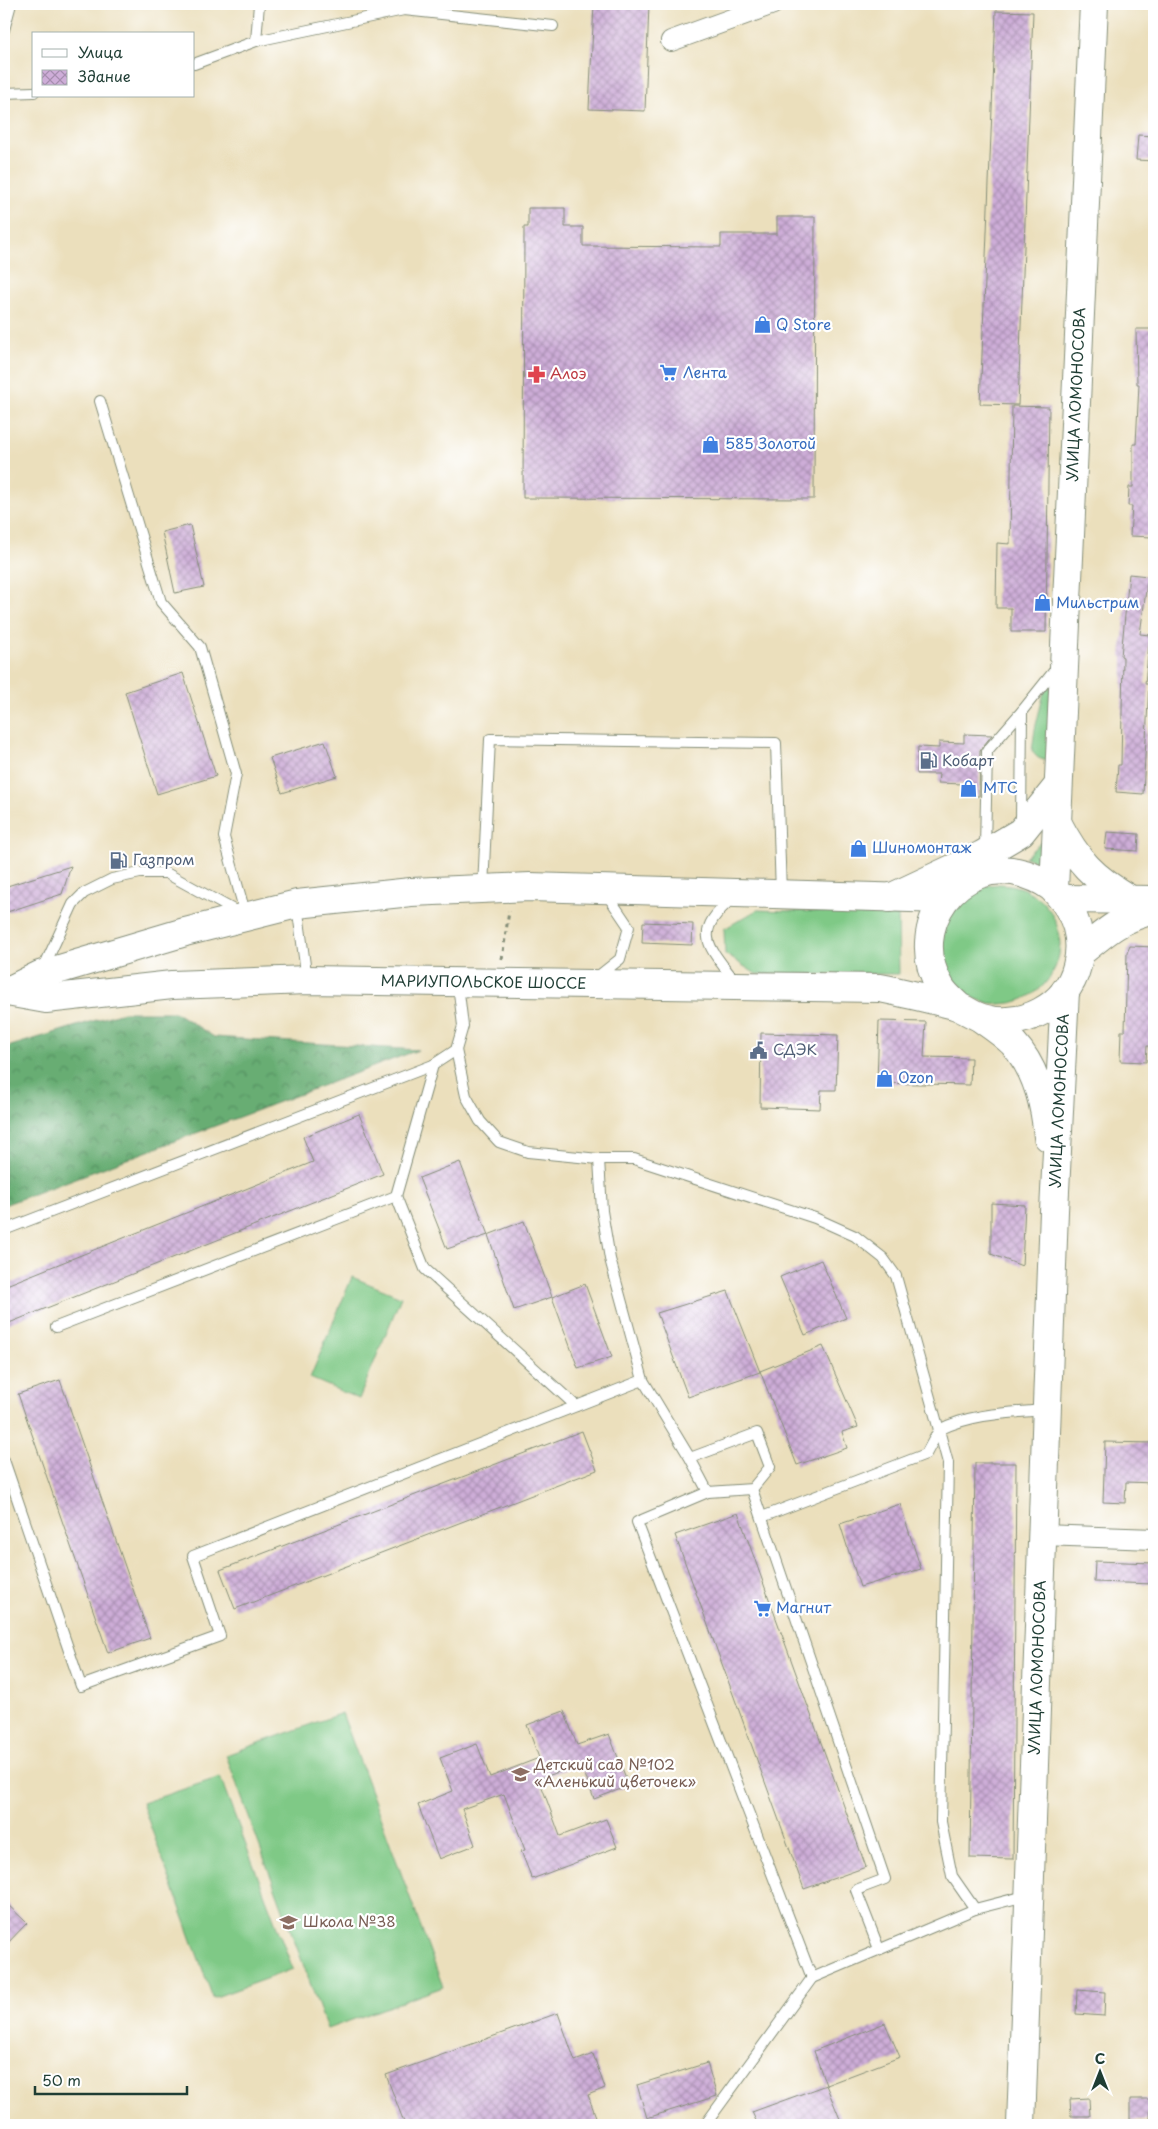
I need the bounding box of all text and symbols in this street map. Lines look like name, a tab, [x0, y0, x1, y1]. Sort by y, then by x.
legend	[32, 32, 195, 98]
text: Улица	[78, 40, 123, 63]
text: Здание	[78, 64, 131, 87]
street label: УЛИЦА ЛОМОНОСОВА	[1059, 307, 1090, 482]
place label: Q Store	[776, 312, 831, 335]
shop icon: Q Store	[752, 315, 772, 335]
place label: Лента	[683, 360, 728, 383]
place label: Алоэ	[550, 361, 586, 384]
supermarket icon: Лента	[659, 363, 679, 383]
pharmacy icon: Алоэ	[526, 364, 546, 384]
place label: 585 Золотой	[725, 431, 816, 454]
shop icon: 585 Золотой	[701, 434, 721, 454]
place label: Мильстрим	[1056, 590, 1140, 613]
shop icon: Мильстрим	[1032, 593, 1052, 613]
place label: Кобарт	[942, 748, 995, 771]
fuel station icon: Кобарт	[918, 751, 938, 771]
place label: МТС	[983, 775, 1018, 798]
shop icon: МТС	[959, 778, 979, 798]
place label: Шиномонтаж	[872, 835, 971, 858]
shop icon: Шиномонтаж	[848, 838, 868, 858]
place label: Газпром	[133, 847, 195, 870]
fuel station icon: Газпром	[109, 850, 129, 870]
street label: МАРИУПОЛЬСКОЕ ШОССЕ	[380, 968, 587, 994]
street label: УЛИЦА ЛОМОНОСОВА	[1042, 1013, 1074, 1188]
place label: СДЭК	[773, 1037, 817, 1060]
public building icon: СДЭК	[749, 1040, 769, 1060]
place label: Ozon	[898, 1065, 934, 1088]
shop icon: Ozon	[874, 1068, 894, 1088]
street label: УЛИЦА ЛОМОНОСОВА	[1021, 1580, 1051, 1755]
place label: Магнит	[776, 1595, 831, 1618]
supermarket icon: Магнит	[752, 1598, 772, 1618]
place label: Детский сад №102 «Аленький цветочек»	[533, 1752, 696, 1792]
school or university icon: Детский сад №102 «Аленький цветочек»	[510, 1764, 530, 1784]
place label: Школа №38	[303, 1909, 396, 1932]
school or university icon: Школа №38	[279, 1912, 299, 1932]
north arrow	[1076, 2046, 1126, 2096]
text: С	[1095, 2048, 1105, 2069]
scale bar	[35, 2064, 188, 2096]
text: 50 m	[42, 2068, 81, 2091]

